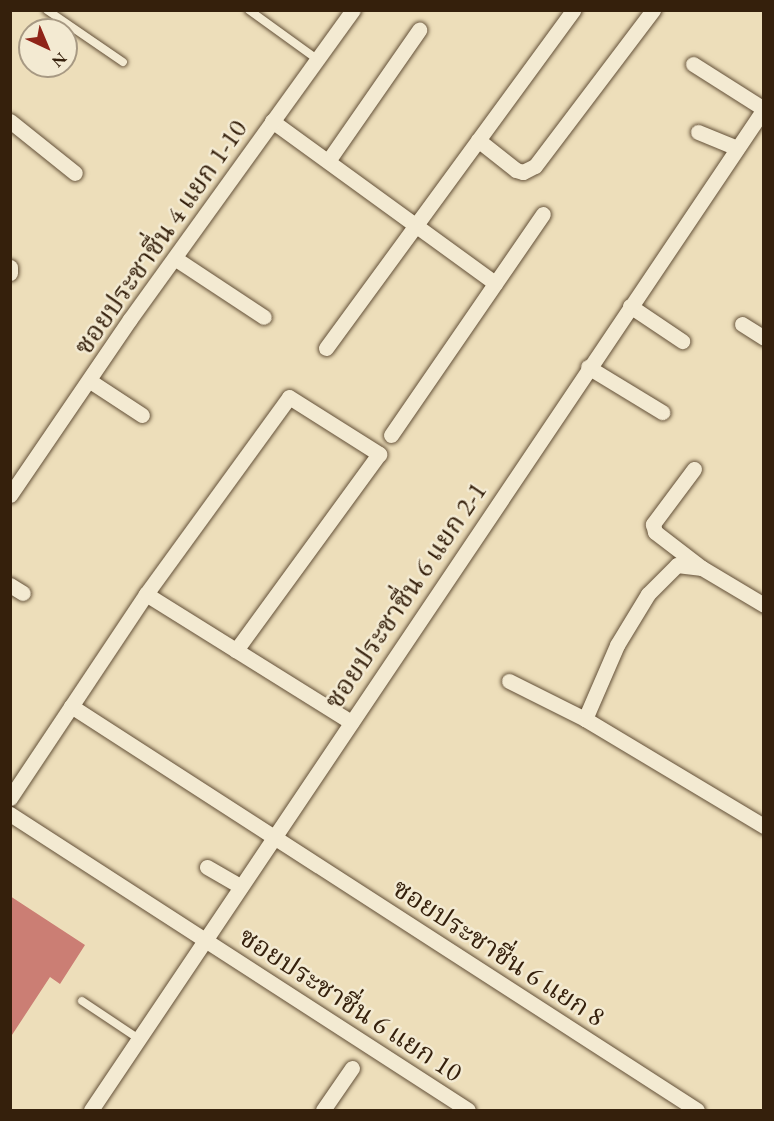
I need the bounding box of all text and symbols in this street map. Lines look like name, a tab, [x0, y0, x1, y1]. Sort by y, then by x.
north arrow	[18, 18, 78, 78]
text: N	[48, 48, 71, 72]
street label: ซอยประชาชื่น 4 แยก 1-10	[66, 113, 254, 361]
street label: ซอยประชาชื่น 6 แยก 2-1	[317, 475, 493, 715]
street label: ซอยประชาชื่น 6 แยก 8	[387, 871, 611, 1033]
street label: ซอยประชาชื่น 6 แยก 10	[233, 920, 469, 1088]

